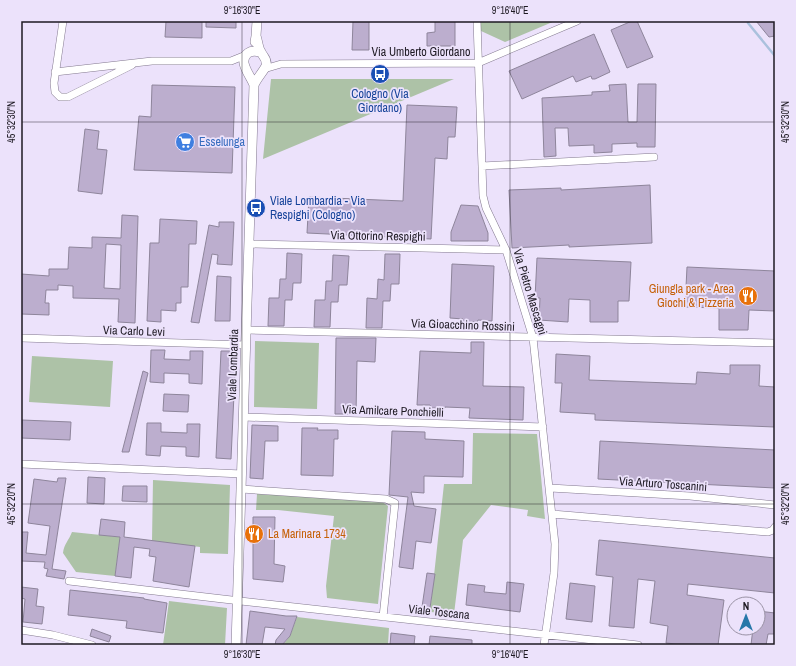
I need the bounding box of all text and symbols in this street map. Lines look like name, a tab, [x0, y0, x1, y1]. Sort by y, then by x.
text: 9°16'30"E	[224, 4, 260, 17]
text: 9°16'40"E	[492, 4, 528, 17]
street label: Via Umberto Giordano	[372, 44, 470, 60]
bus stop icon: Cologno (Via Giordano)	[369, 63, 391, 85]
place label: Cologno (Via Giordano)	[351, 86, 409, 116]
text: 45°32'30"N	[5, 101, 18, 143]
text: 45°32'30"N	[779, 101, 792, 143]
supermarket icon: Esselunga	[174, 131, 196, 153]
place label: Esselunga	[199, 134, 245, 150]
place label: Viale Lombardia - Via Respighi (Cologno)	[270, 193, 366, 223]
bus stop icon: Viale Lombardia - Via Respighi (Cologno)	[245, 197, 267, 219]
street label: Via Ottorino Respighi	[330, 227, 426, 245]
street label: Via Pietro Mascagni	[509, 247, 551, 337]
place label: Giungla park - Area Giochi & Pizzeria	[649, 281, 735, 311]
restaurant icon: Giungla park - Area Giochi & Pizzeria	[737, 285, 759, 307]
street label: Via Gioacchino Rossini	[411, 315, 515, 335]
street label: Via Carlo Levi	[103, 322, 165, 340]
street label: Viale Lombardia	[224, 328, 242, 401]
street label: Via Amilcare Ponchielli	[342, 401, 444, 421]
street label: Via Arturo Toscanini	[618, 473, 708, 495]
text: 45°32'20"N	[5, 483, 18, 525]
text: 45°32'20"N	[779, 483, 792, 525]
restaurant icon: La Marinara 1734	[243, 523, 265, 545]
place label: La Marinara 1734	[268, 526, 346, 542]
north arrow	[726, 596, 766, 636]
text: N	[743, 599, 749, 613]
street label: Viale Toscana	[408, 601, 471, 623]
text: 9°16'30"E	[224, 648, 260, 661]
text: 9°16'40"E	[492, 648, 528, 661]

